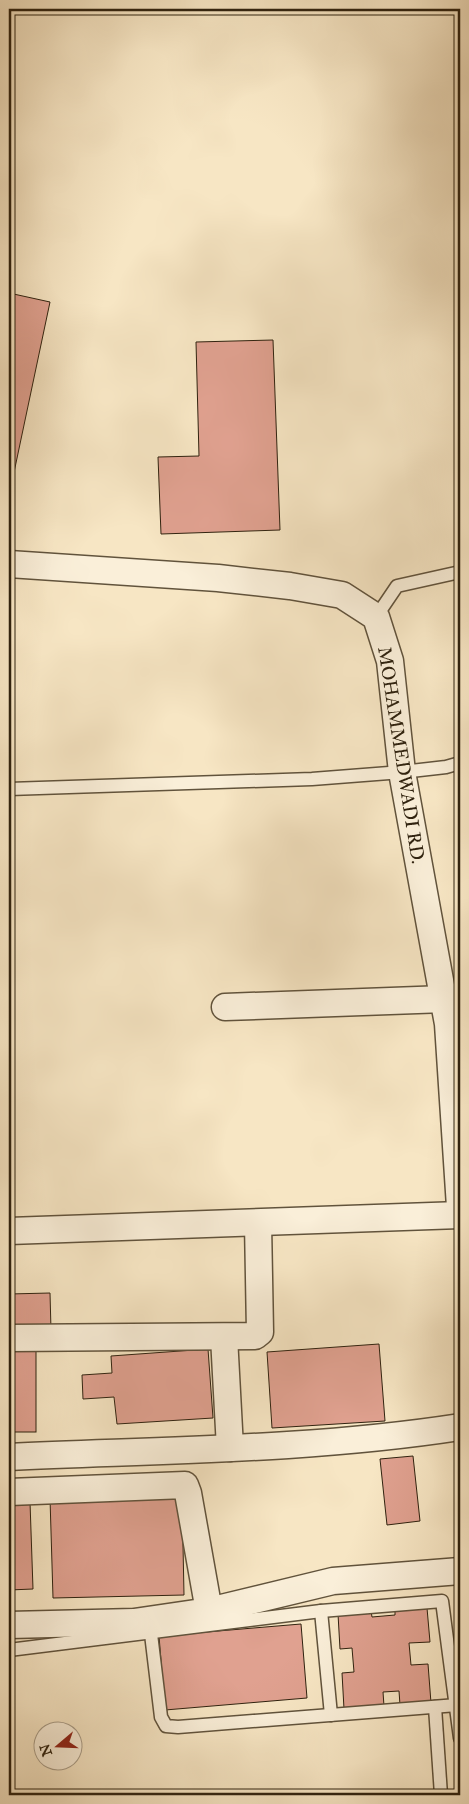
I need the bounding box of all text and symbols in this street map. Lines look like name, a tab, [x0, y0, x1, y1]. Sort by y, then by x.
street label: MOHAMMEDWADI RD.	[373, 645, 430, 865]
north arrow	[32, 1722, 82, 1772]
text: N	[36, 1742, 56, 1758]

